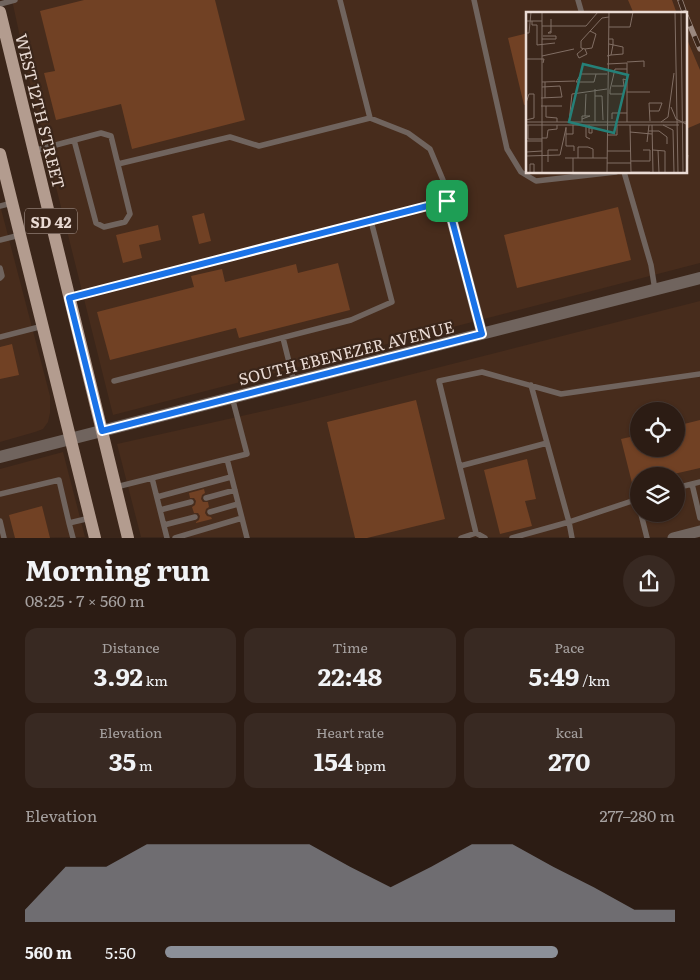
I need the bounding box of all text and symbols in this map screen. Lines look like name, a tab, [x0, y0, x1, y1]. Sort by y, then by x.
inset map	[526, 12, 688, 174]
street label: WEST 12TH STREET	[10, 31, 72, 191]
pin	[426, 180, 468, 222]
icon: arrive	[433, 187, 461, 215]
road number: SD 42	[25, 208, 77, 234]
street label: SOUTH EBENEZER AVENUE	[236, 314, 456, 390]
map controls	[630, 402, 685, 522]
button: locate	[630, 402, 685, 457]
button: layers	[630, 467, 685, 522]
text: Morning run	[25, 548, 210, 590]
button: share	[623, 555, 675, 607]
text: 08:25 · 7 × 560 m	[25, 588, 145, 612]
text: Distance	[102, 637, 160, 657]
text: Time	[332, 637, 368, 657]
text: Pace	[554, 637, 584, 657]
text: 3.92	[93, 657, 143, 694]
text: 22:48	[318, 657, 382, 694]
text: 5:49	[528, 657, 579, 694]
text: km	[143, 670, 168, 690]
text: /km	[579, 670, 610, 690]
text: Elevation	[99, 722, 162, 742]
text: Heart rate	[316, 722, 384, 742]
text: kcal	[556, 722, 583, 742]
text: 35	[109, 742, 136, 779]
text: 154	[314, 742, 353, 779]
text: 270	[548, 742, 590, 779]
text: m	[136, 755, 153, 775]
text: bpm	[353, 755, 386, 775]
text: Elevation	[25, 803, 97, 827]
text: 277–280 m	[600, 803, 675, 827]
text: 560 m	[25, 940, 72, 964]
text: 5:50	[105, 940, 136, 964]

